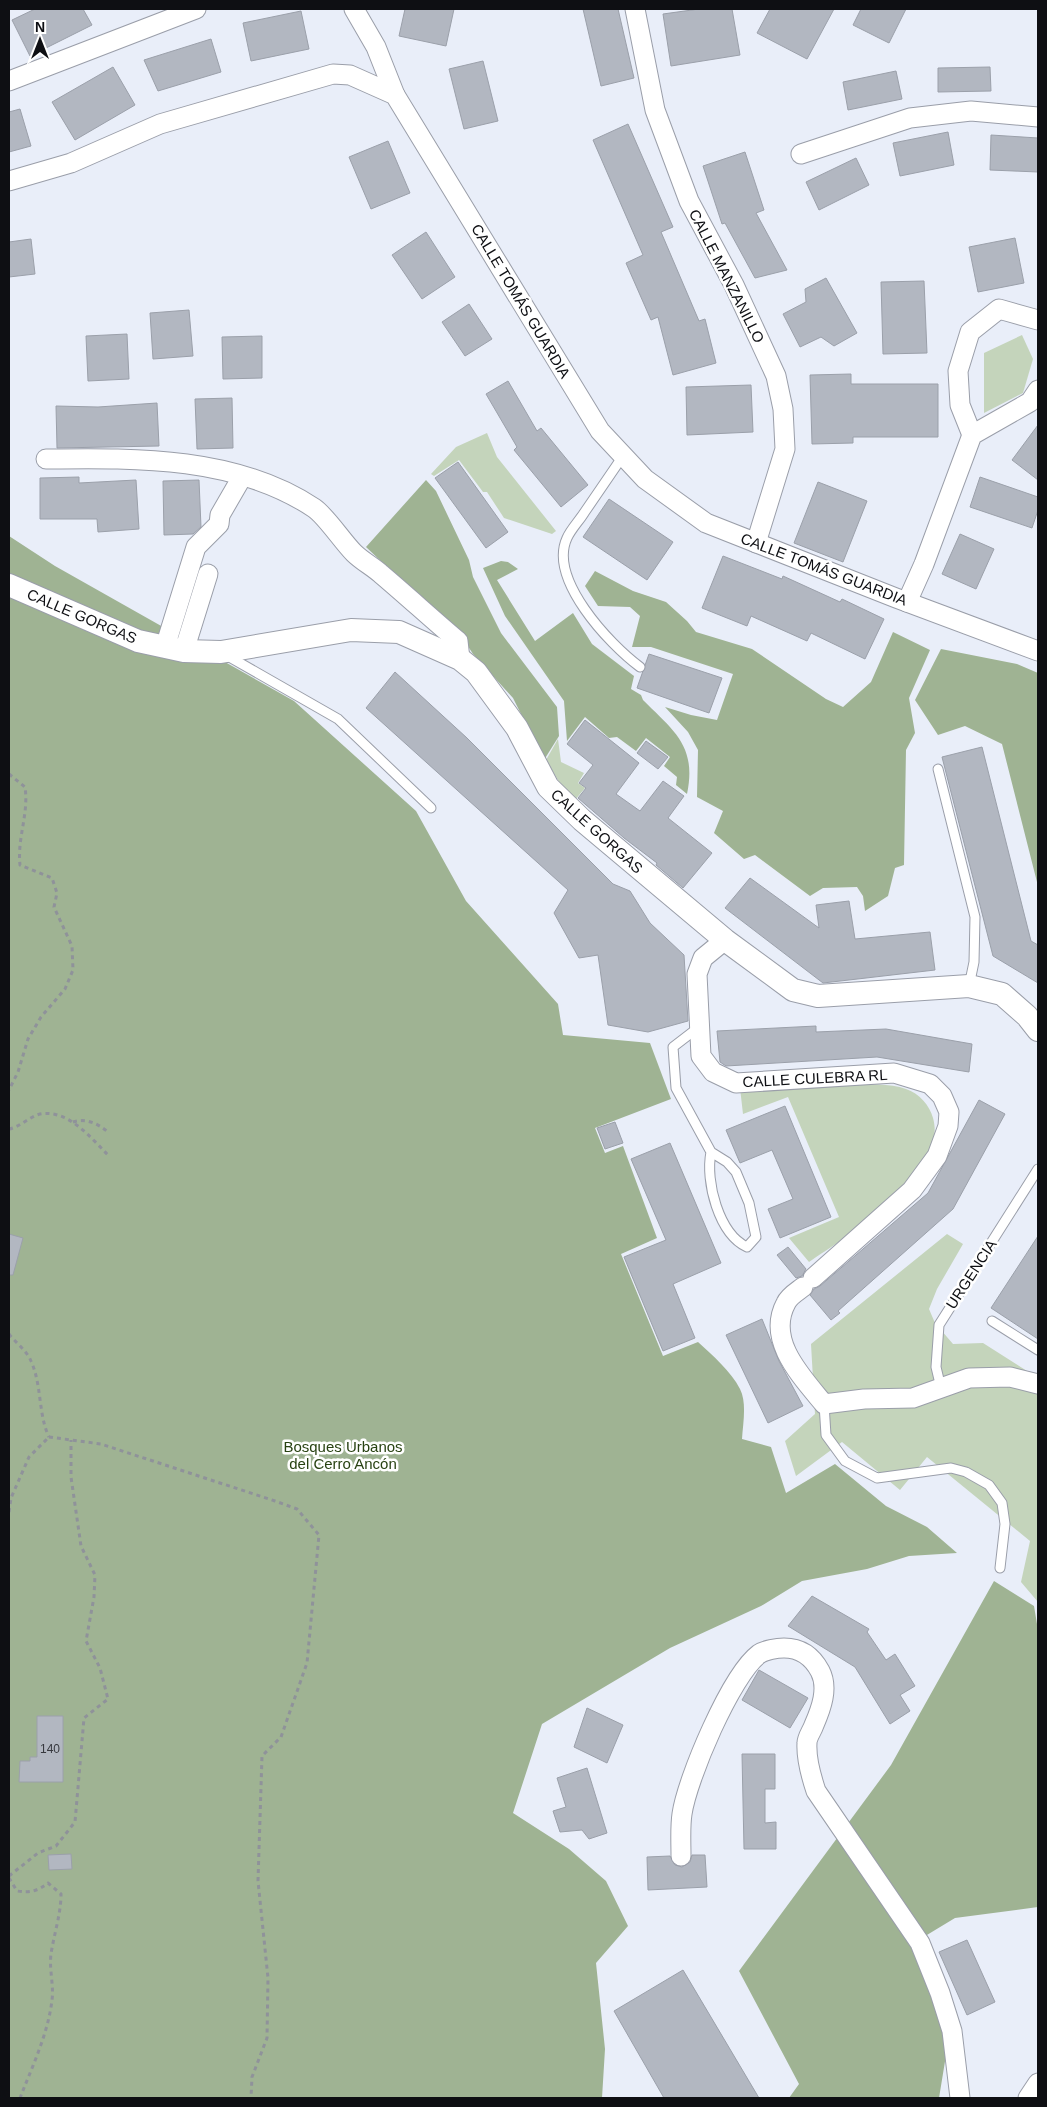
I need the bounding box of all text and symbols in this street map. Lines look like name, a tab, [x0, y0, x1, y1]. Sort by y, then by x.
north arrow	[15, 15, 65, 65]
text: N	[35, 19, 45, 35]
street label: CALLE MANZANILLO	[686, 206, 768, 346]
street label: CALLE TOMÁS GUARDIA	[468, 221, 574, 381]
street label: CALLE TOMÁS GUARDIA	[738, 529, 910, 609]
street label: CALLE GORGAS	[25, 585, 139, 647]
street label: CALLE GORGAS	[548, 785, 646, 877]
street label: CALLE CULEBRA RL	[742, 1066, 888, 1090]
street label: URGENCIA	[942, 1236, 1000, 1312]
park label: Bosques Urbanos del Cerro Ancón	[283, 1438, 403, 1472]
house number: 140	[40, 1742, 60, 1756]

